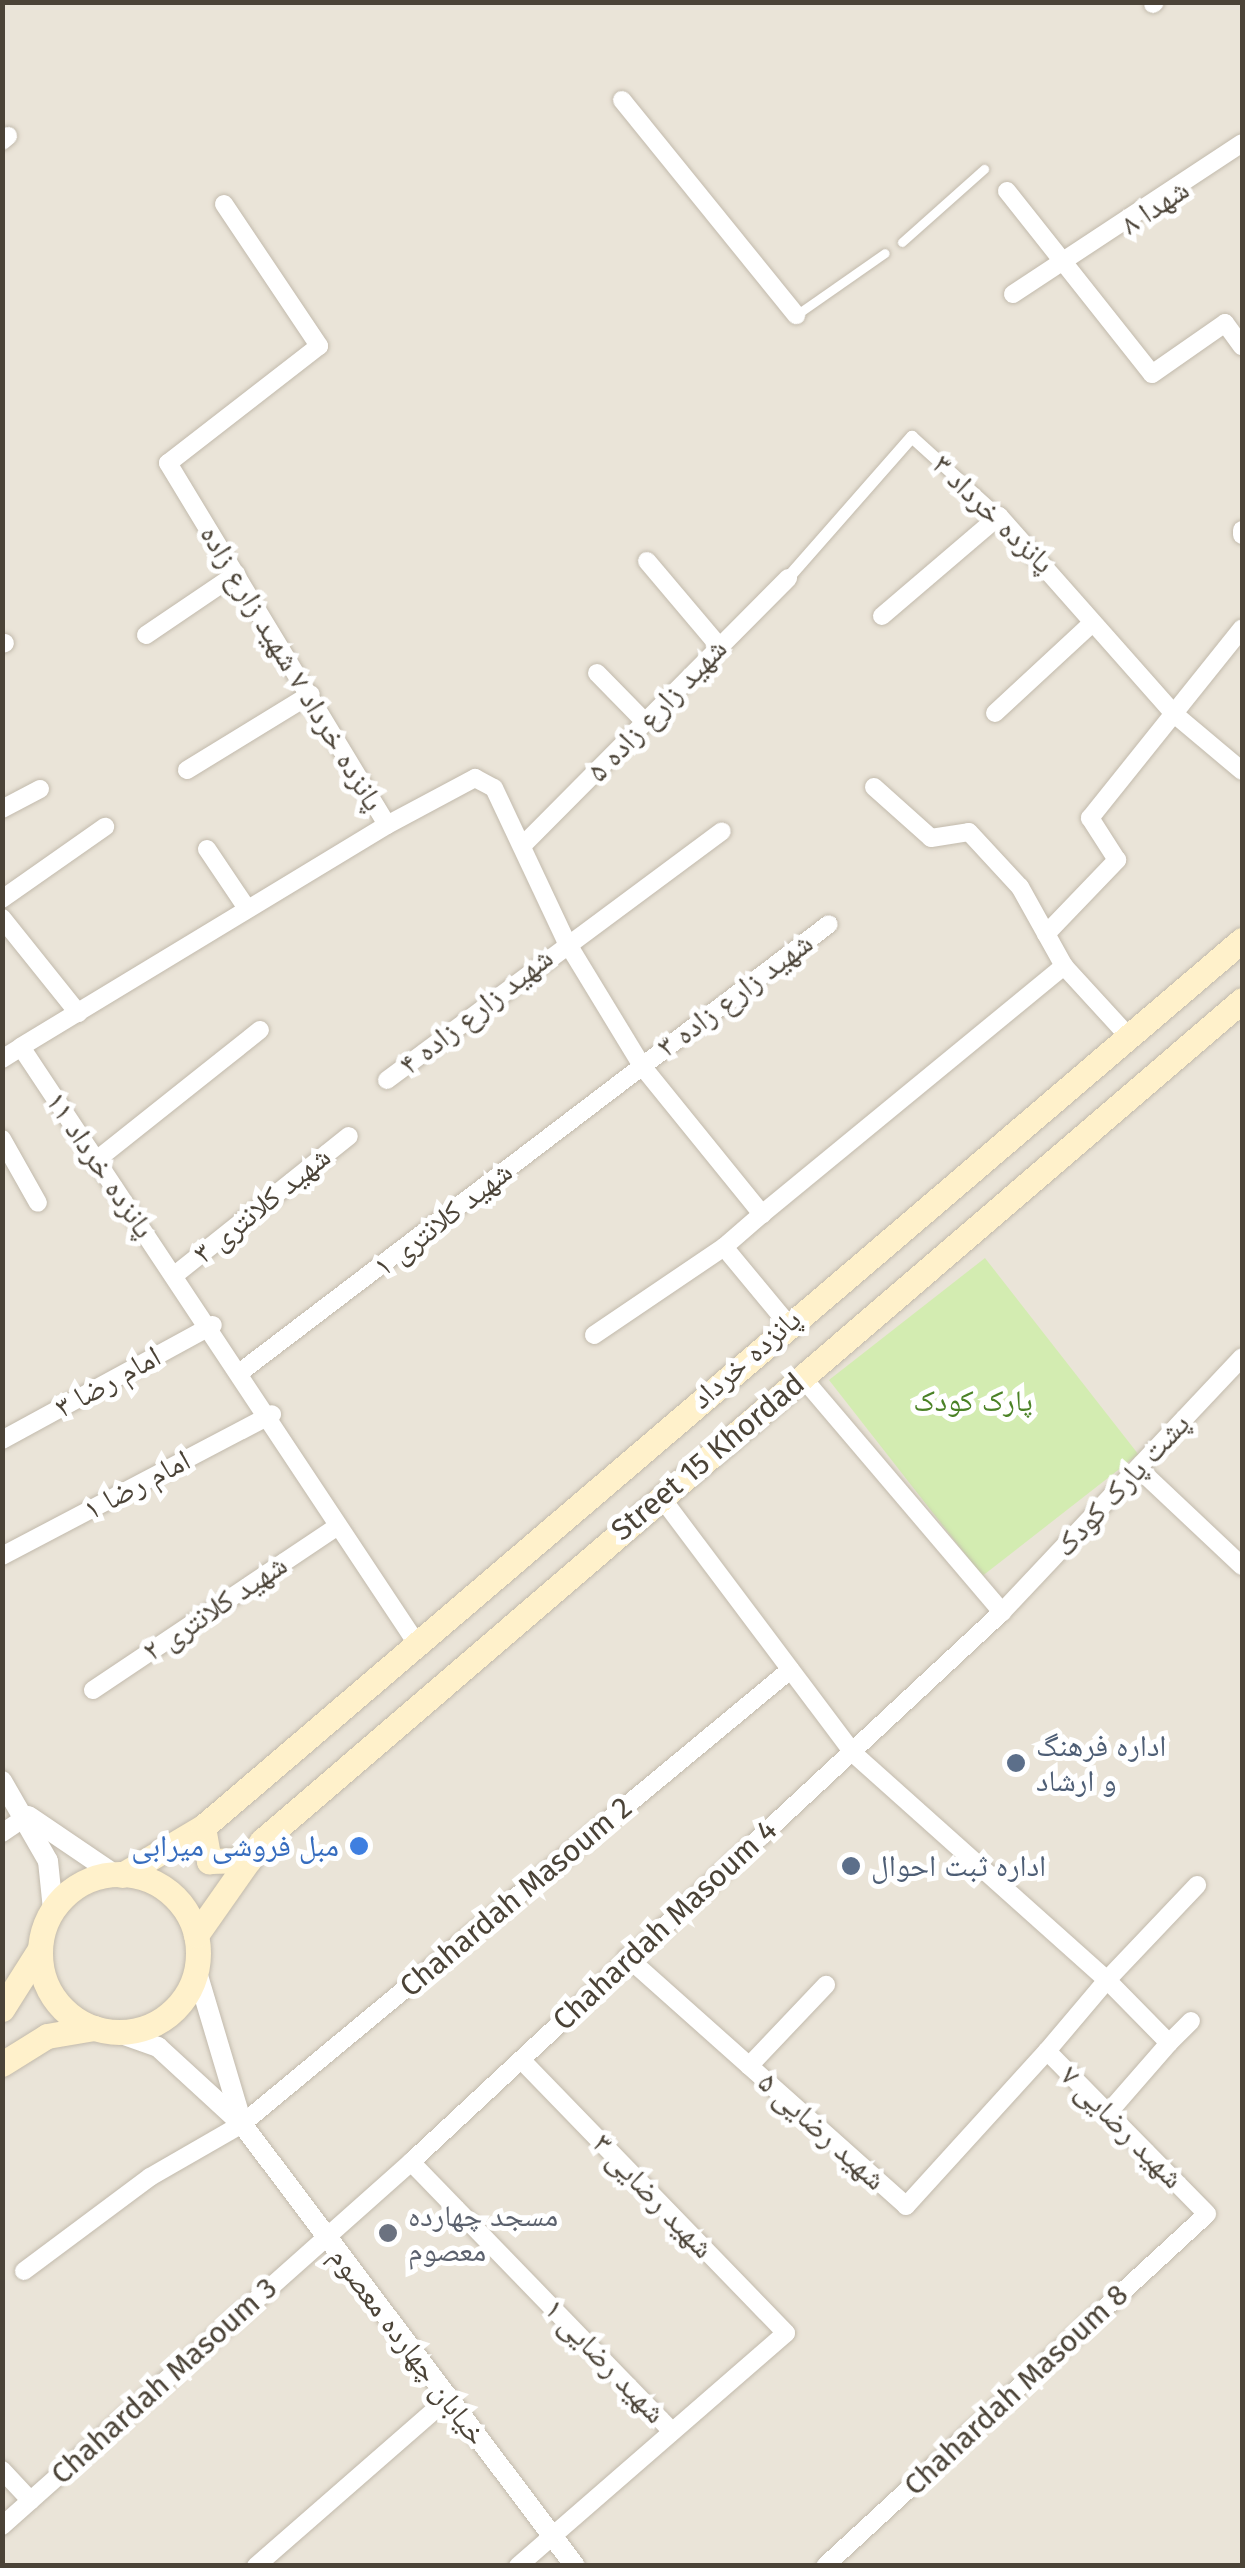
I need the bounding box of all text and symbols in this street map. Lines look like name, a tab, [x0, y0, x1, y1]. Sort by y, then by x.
street label: شهدا ۸	[1114, 171, 1196, 243]
street label: پانزده خرداد ۳	[925, 447, 1061, 581]
street label: پانزده خرداد ۷ شهید زارع زاده	[192, 518, 392, 818]
street label: شهید زارع زاده ۵	[580, 631, 734, 789]
street label: شهید زارع زاده ۳	[650, 925, 820, 1065]
street label: شهید زارع زاده ۴	[392, 940, 560, 1082]
street label: پانزده خرداد ۱۱	[38, 1085, 162, 1245]
street label: شهید کلانتری ۳	[186, 1139, 338, 1271]
street label: شهید کلانتری ۱	[367, 1154, 519, 1284]
street label: پانزده خرداد	[684, 1301, 808, 1417]
street label: امام رضا ۳	[49, 1338, 167, 1426]
street label: Street 15 Khordad	[604, 1366, 812, 1548]
park label: پارک کودک	[913, 1383, 1033, 1419]
street label: پشت پارک کودک	[1047, 1406, 1197, 1564]
street label: امام رضا ۱	[78, 1442, 196, 1528]
street label: شهید کلانتری ۲	[136, 1547, 294, 1669]
place label: اداره فرهنگ و ارشاد	[1036, 1728, 1166, 1798]
marker: اداره فرهنگ و ارشاد	[1005, 1752, 1027, 1774]
street label: Chahardah Masoum 2	[393, 1789, 639, 2005]
street label: Chahardah Masoum 4	[546, 1812, 784, 2038]
place label: مبل فروشی میرابی	[131, 1828, 339, 1864]
marker: مبل فروشی میرابی	[348, 1835, 370, 1857]
place label: اداره ثبت احوال	[871, 1848, 1046, 1884]
marker: اداره ثبت احوال	[840, 1855, 862, 1877]
street label: شهید رضایی ۷	[1053, 2058, 1191, 2196]
street label: شهید رضایی ۵	[751, 2064, 893, 2198]
street label: شهید رضایی ۳	[585, 2126, 721, 2266]
place label: مسجد چهارده معصوم	[408, 2198, 558, 2268]
marker: مسجد چهارده معصوم	[377, 2222, 399, 2244]
street label: خیابان چهارده معصوم	[322, 2240, 494, 2452]
street label: Chahardah Masoum 3	[44, 2270, 284, 2492]
street label: Chahardah Masoum 8	[896, 2277, 1136, 2503]
street label: شهید رضایی ۱	[537, 2291, 673, 2431]

